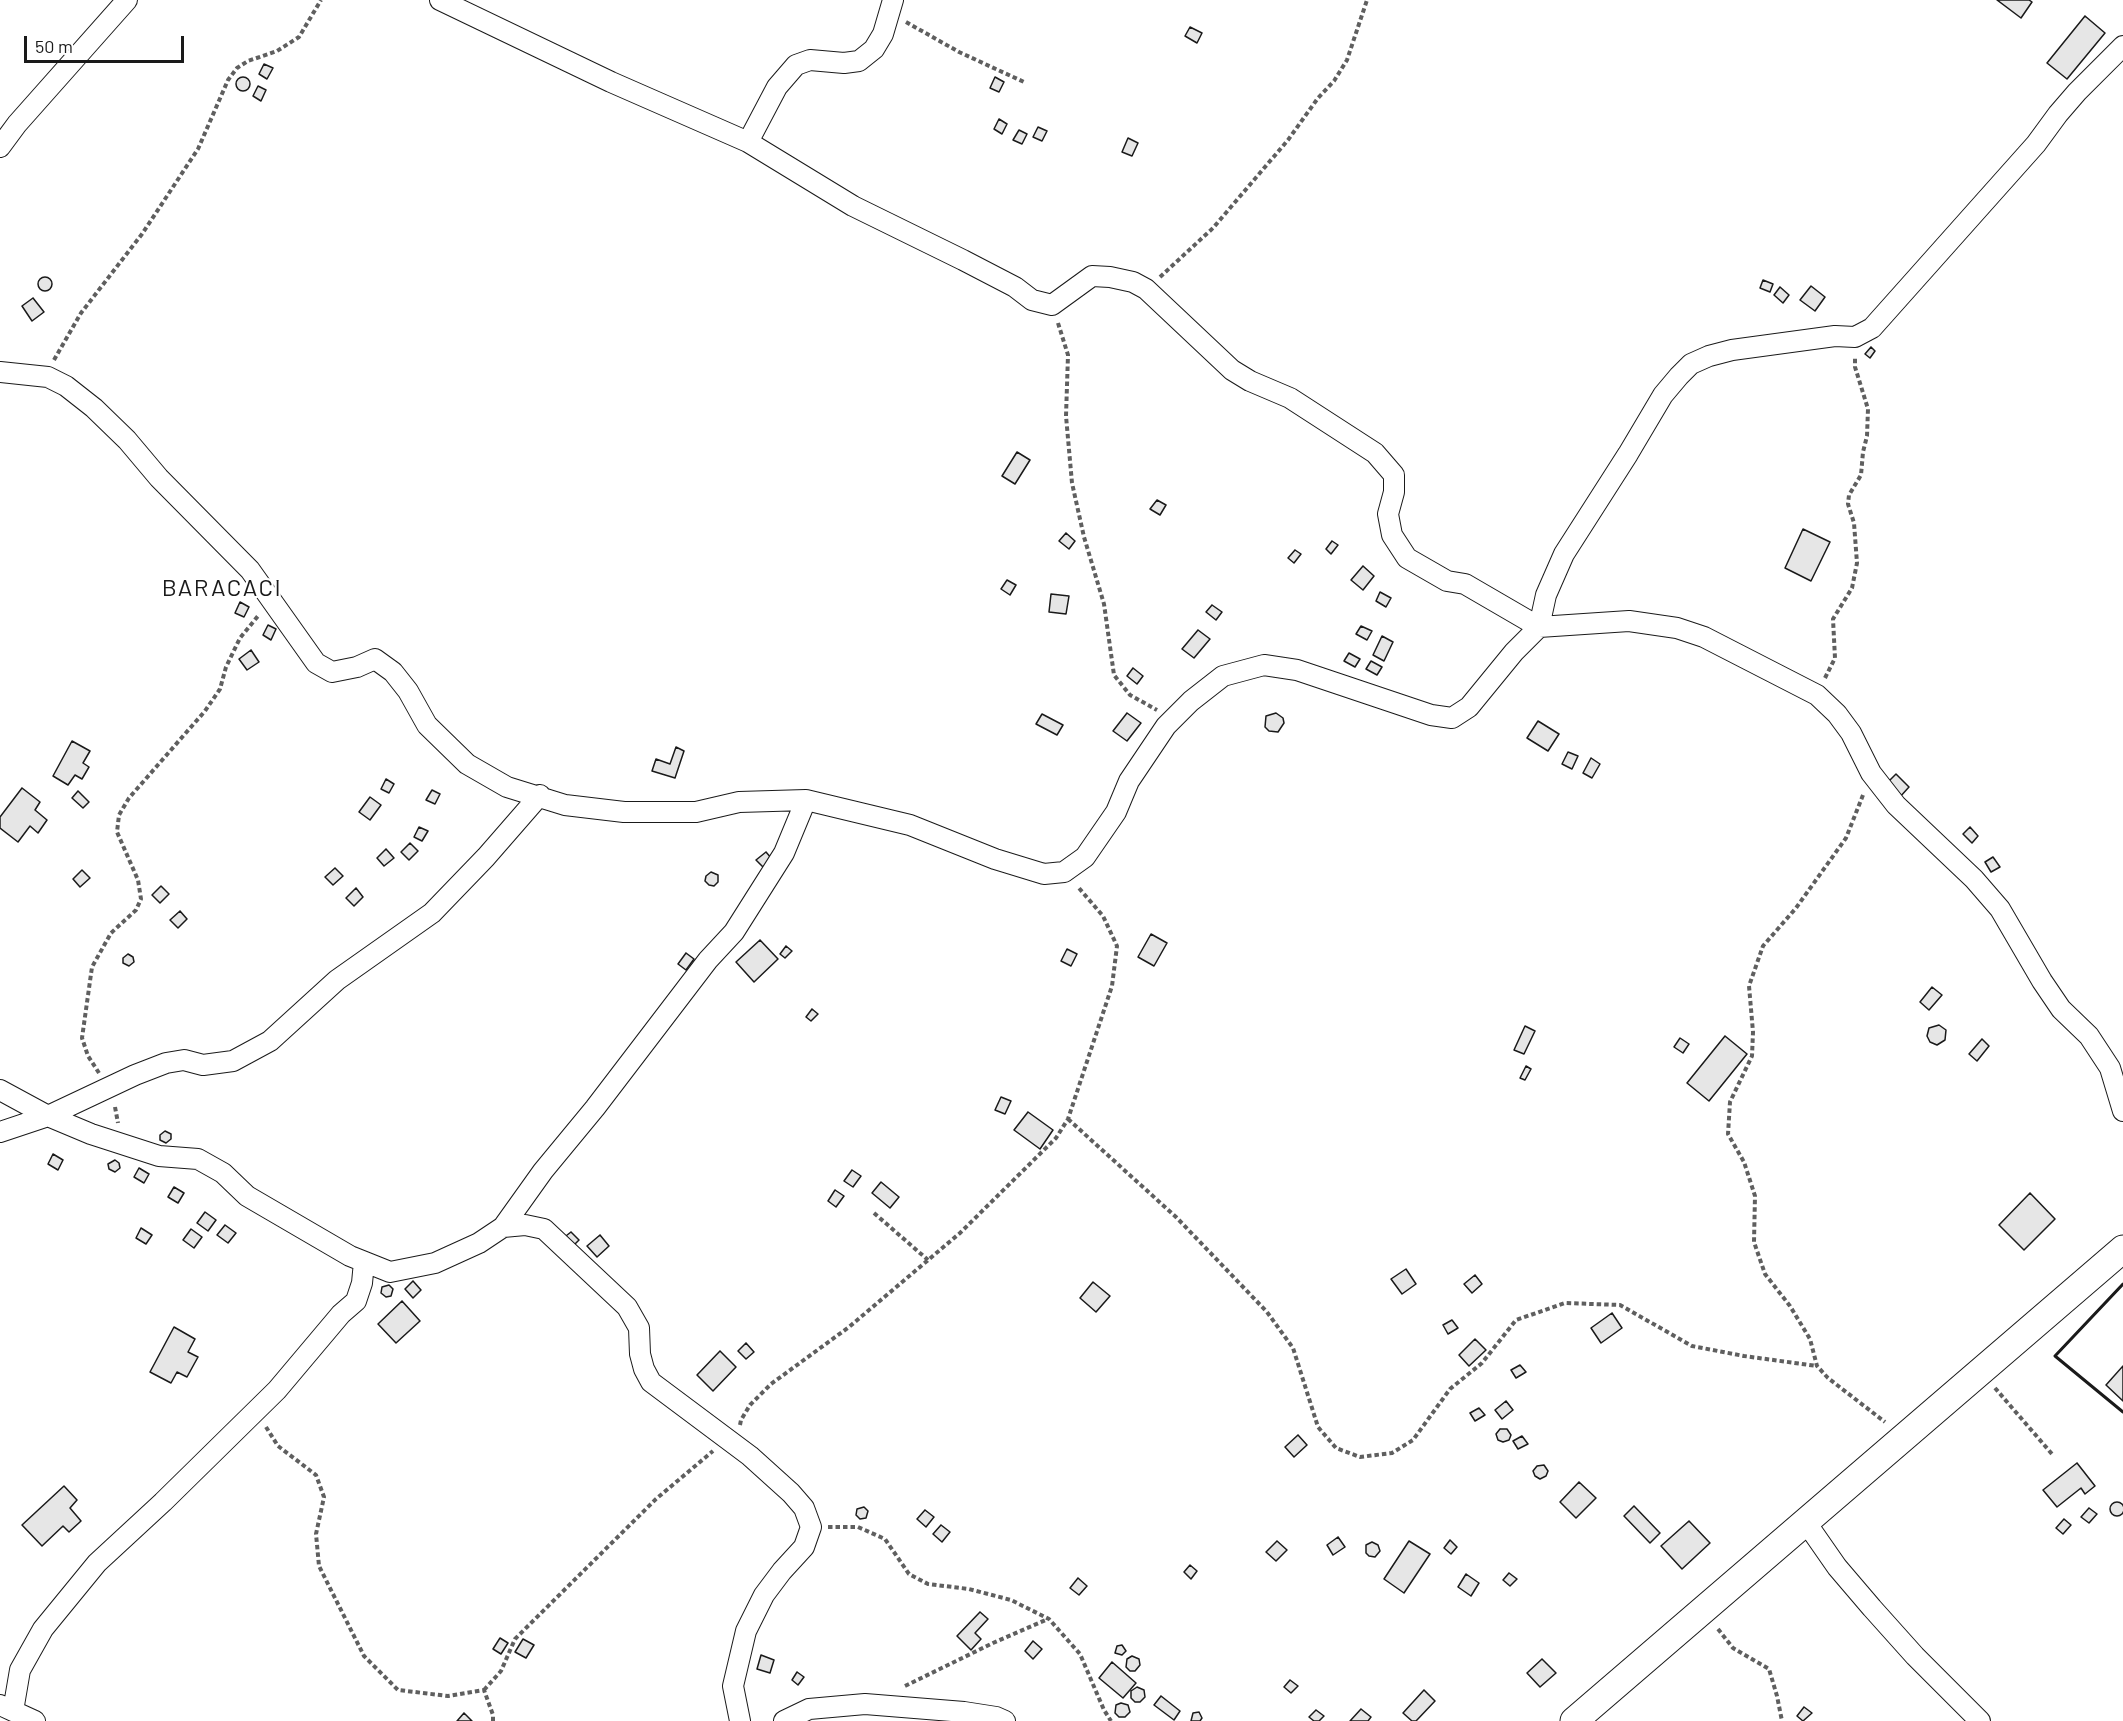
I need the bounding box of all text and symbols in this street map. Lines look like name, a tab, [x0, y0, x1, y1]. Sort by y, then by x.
scale bar	[27, 24, 188, 62]
text: 50 m	[35, 35, 73, 57]
district label: BARACACI	[162, 574, 282, 602]

